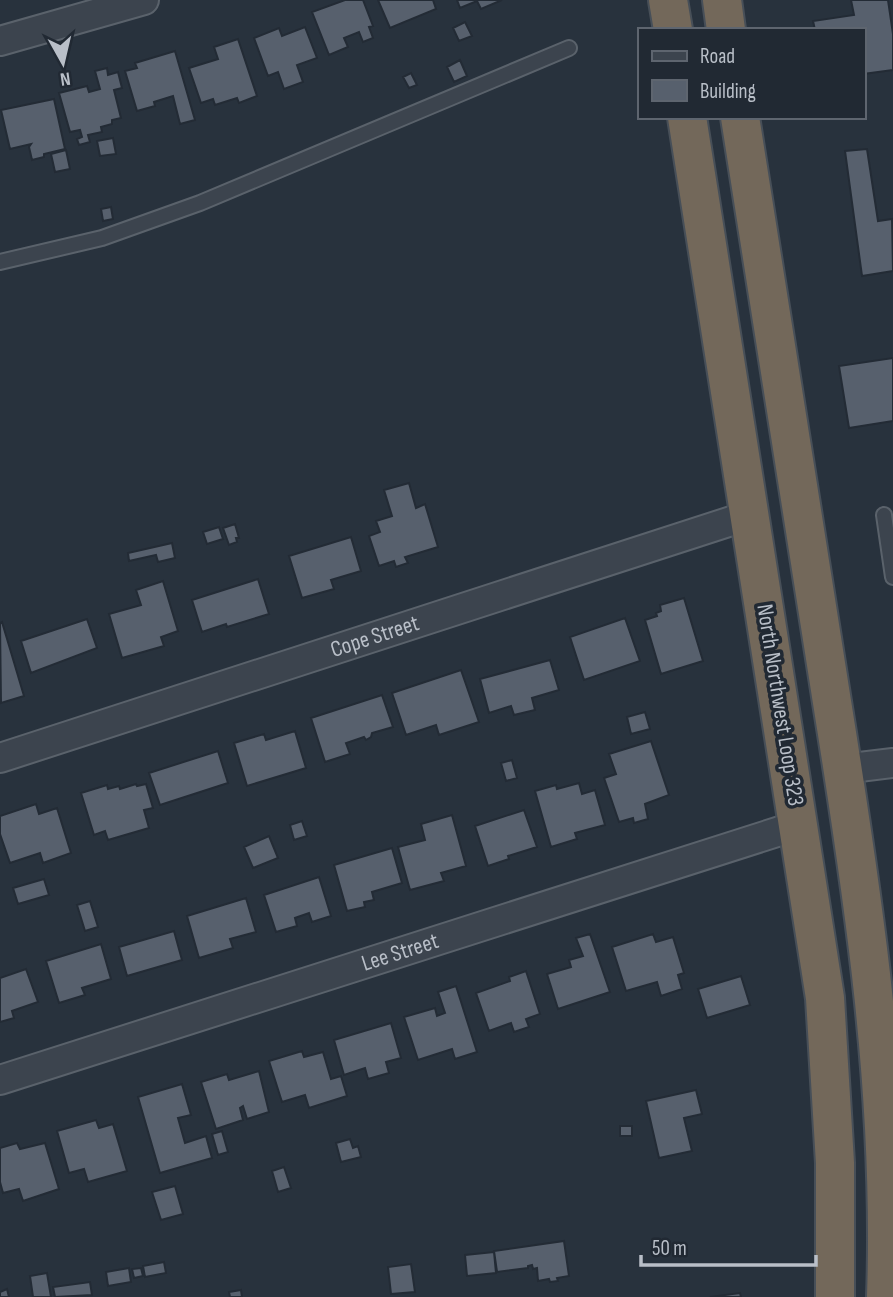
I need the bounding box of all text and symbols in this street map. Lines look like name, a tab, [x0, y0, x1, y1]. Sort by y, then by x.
north arrow	[28, 28, 98, 98]
legend	[638, 28, 865, 119]
text: Road	[700, 44, 735, 69]
text: N	[59, 66, 72, 90]
text: Building	[700, 79, 756, 104]
street label: North Northwest Loop 323	[750, 602, 810, 808]
street label: Cope Street	[327, 609, 423, 664]
street label: Lee Street	[358, 927, 442, 978]
scale bar	[641, 1224, 816, 1268]
text: 50 m	[652, 1236, 687, 1261]

